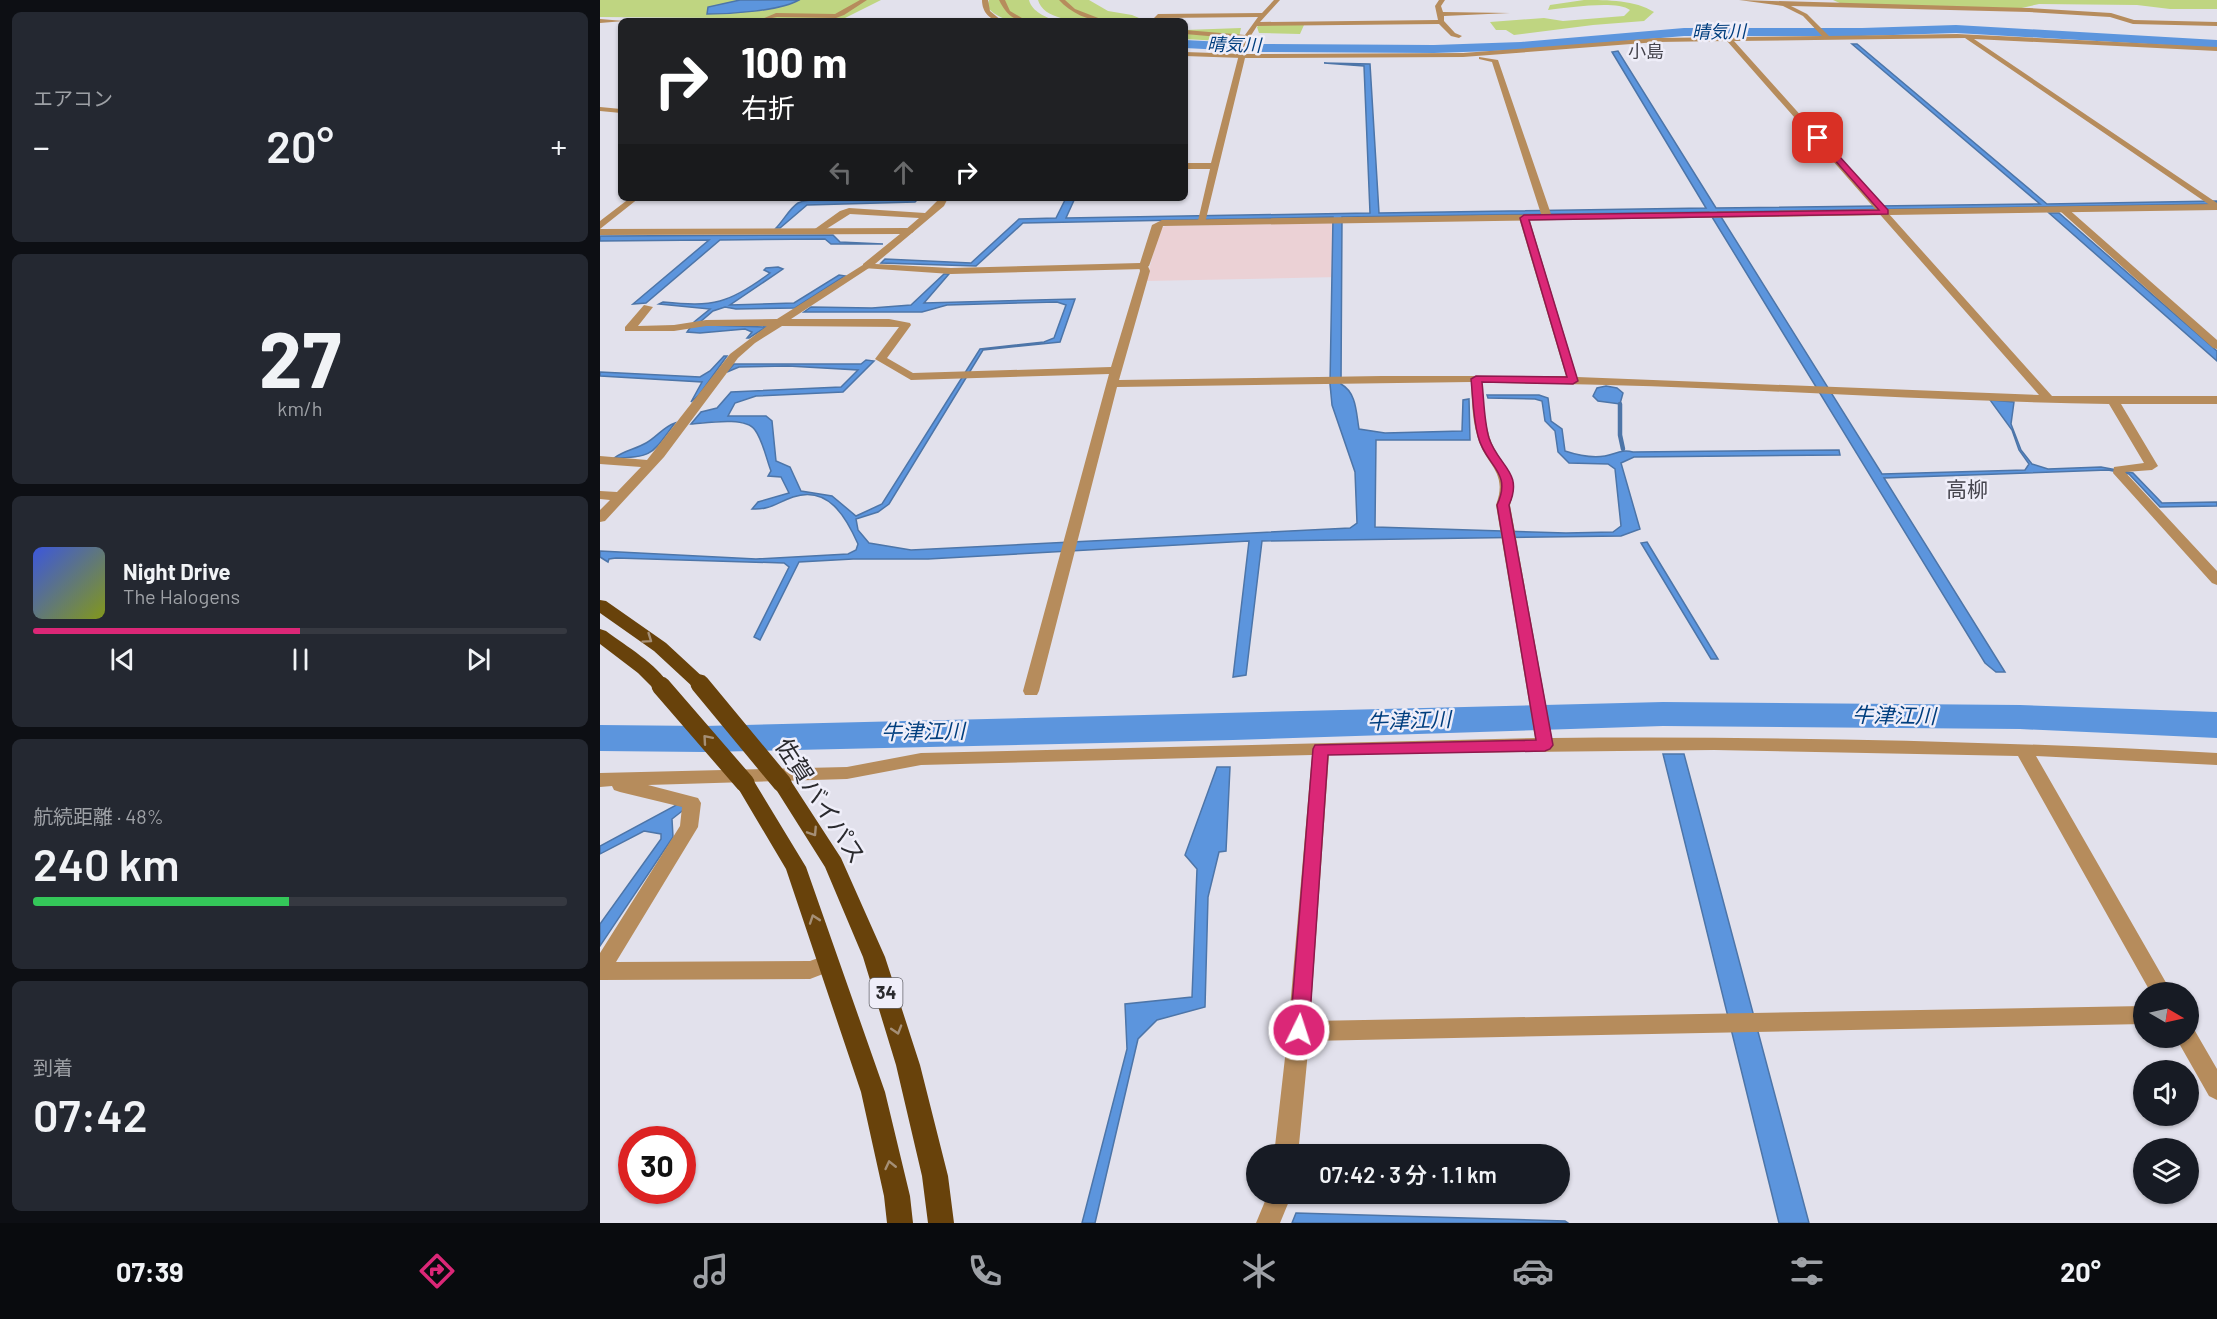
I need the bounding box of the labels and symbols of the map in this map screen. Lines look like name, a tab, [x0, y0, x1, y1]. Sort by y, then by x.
water label: 晴気川	[1692, 19, 1748, 42]
water label: 晴気川	[1207, 33, 1263, 56]
district label: 小島	[1628, 40, 1664, 62]
pin	[1792, 112, 1843, 163]
district label: 高柳	[1946, 476, 1988, 501]
one-way arrow	[642, 631, 653, 642]
water label: 牛津江川	[1852, 701, 1938, 728]
water label: 牛津江川	[1367, 705, 1453, 733]
water label: 牛津江川	[881, 717, 967, 744]
street label: 佐賀バイパス	[770, 732, 873, 868]
one-way arrow	[703, 735, 714, 746]
one-way arrow	[806, 825, 817, 836]
one-way arrow	[809, 914, 821, 925]
road number: 34	[870, 978, 902, 1008]
north arrow	[2133, 982, 2199, 1048]
position arrow	[1267, 998, 1331, 1062]
one-way arrow	[890, 1024, 902, 1035]
speed limit sign: 30	[618, 1126, 696, 1204]
one-way arrow	[885, 1161, 898, 1171]

